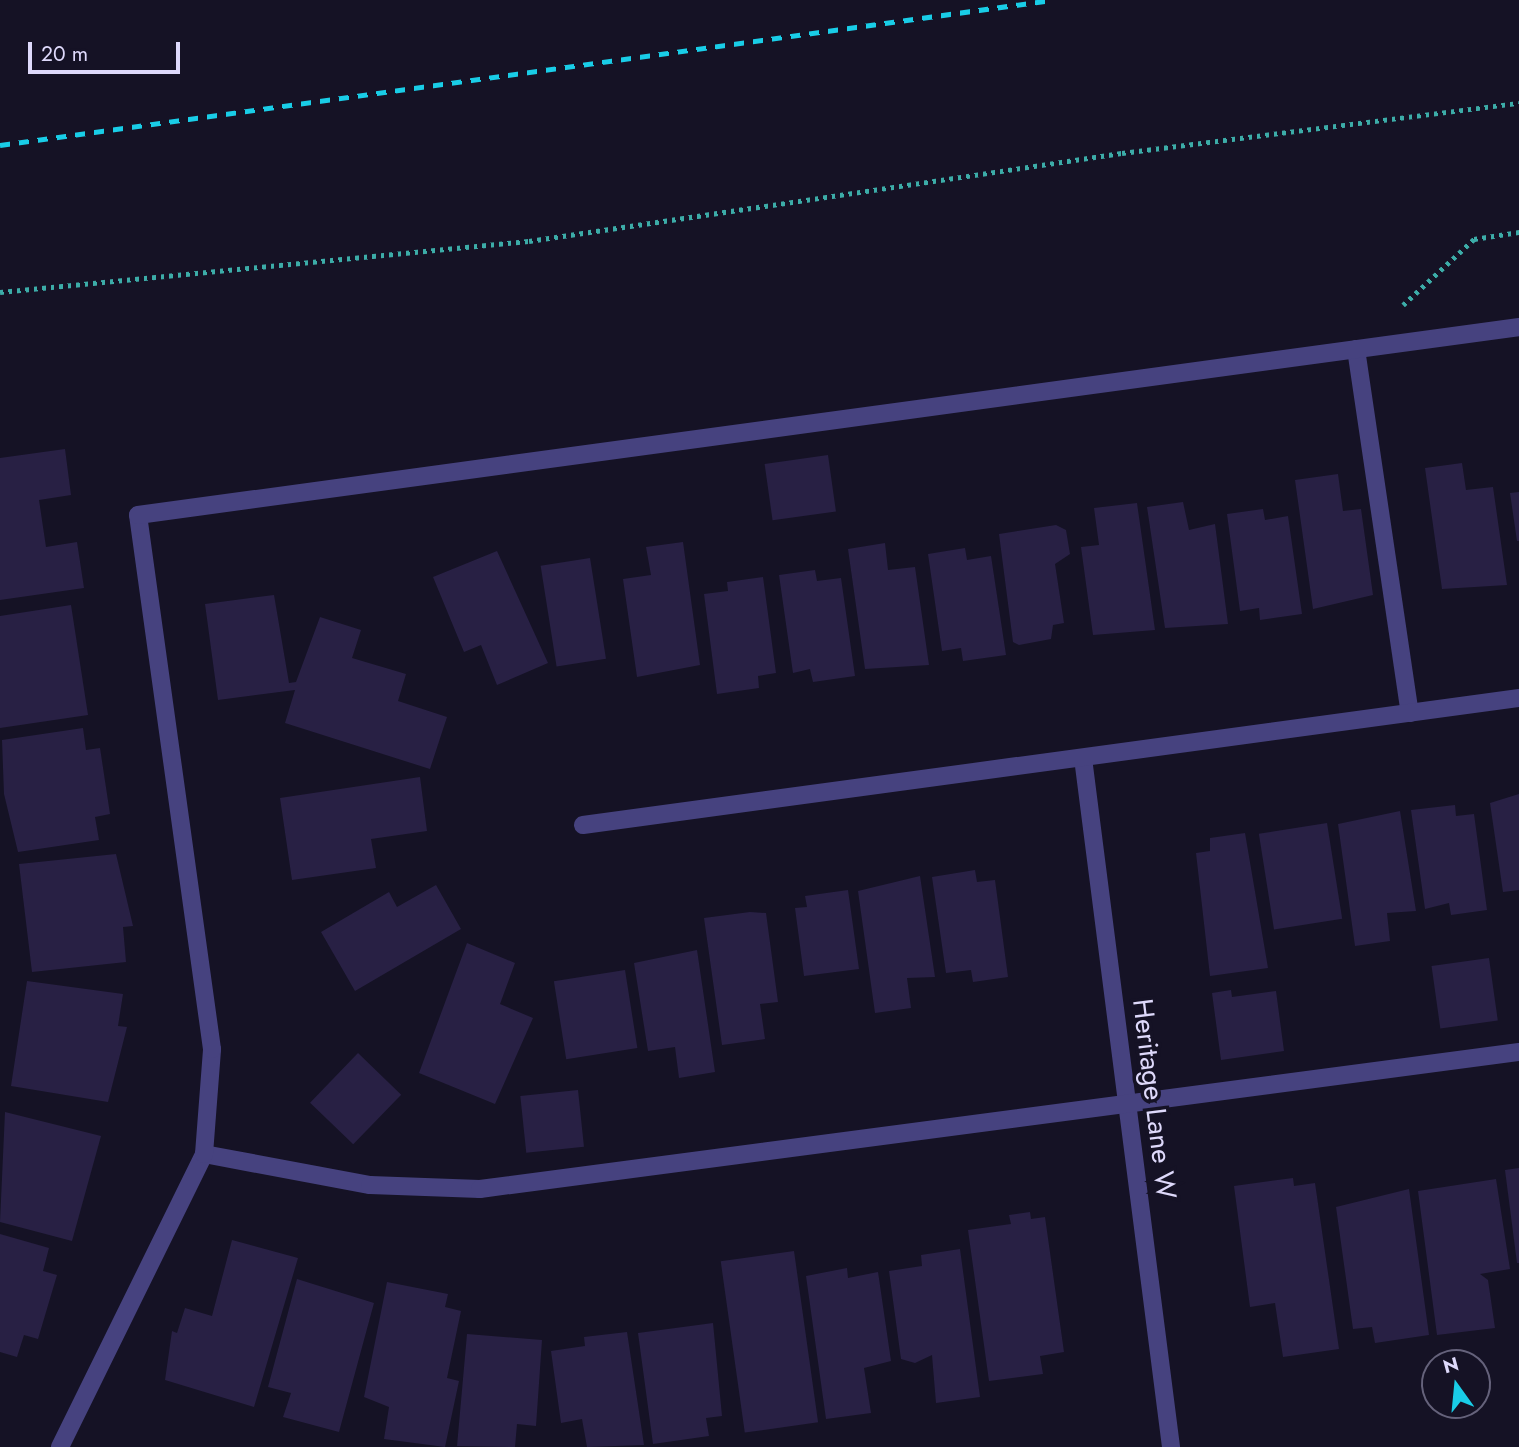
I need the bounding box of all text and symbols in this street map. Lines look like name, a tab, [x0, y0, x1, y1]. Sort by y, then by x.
scale bar	[32, 28, 184, 72]
text: 20 m	[41, 39, 88, 69]
street label: Heritage Lane W	[1125, 997, 1183, 1201]
north arrow	[1421, 1349, 1491, 1419]
text: N	[1440, 1350, 1462, 1380]

